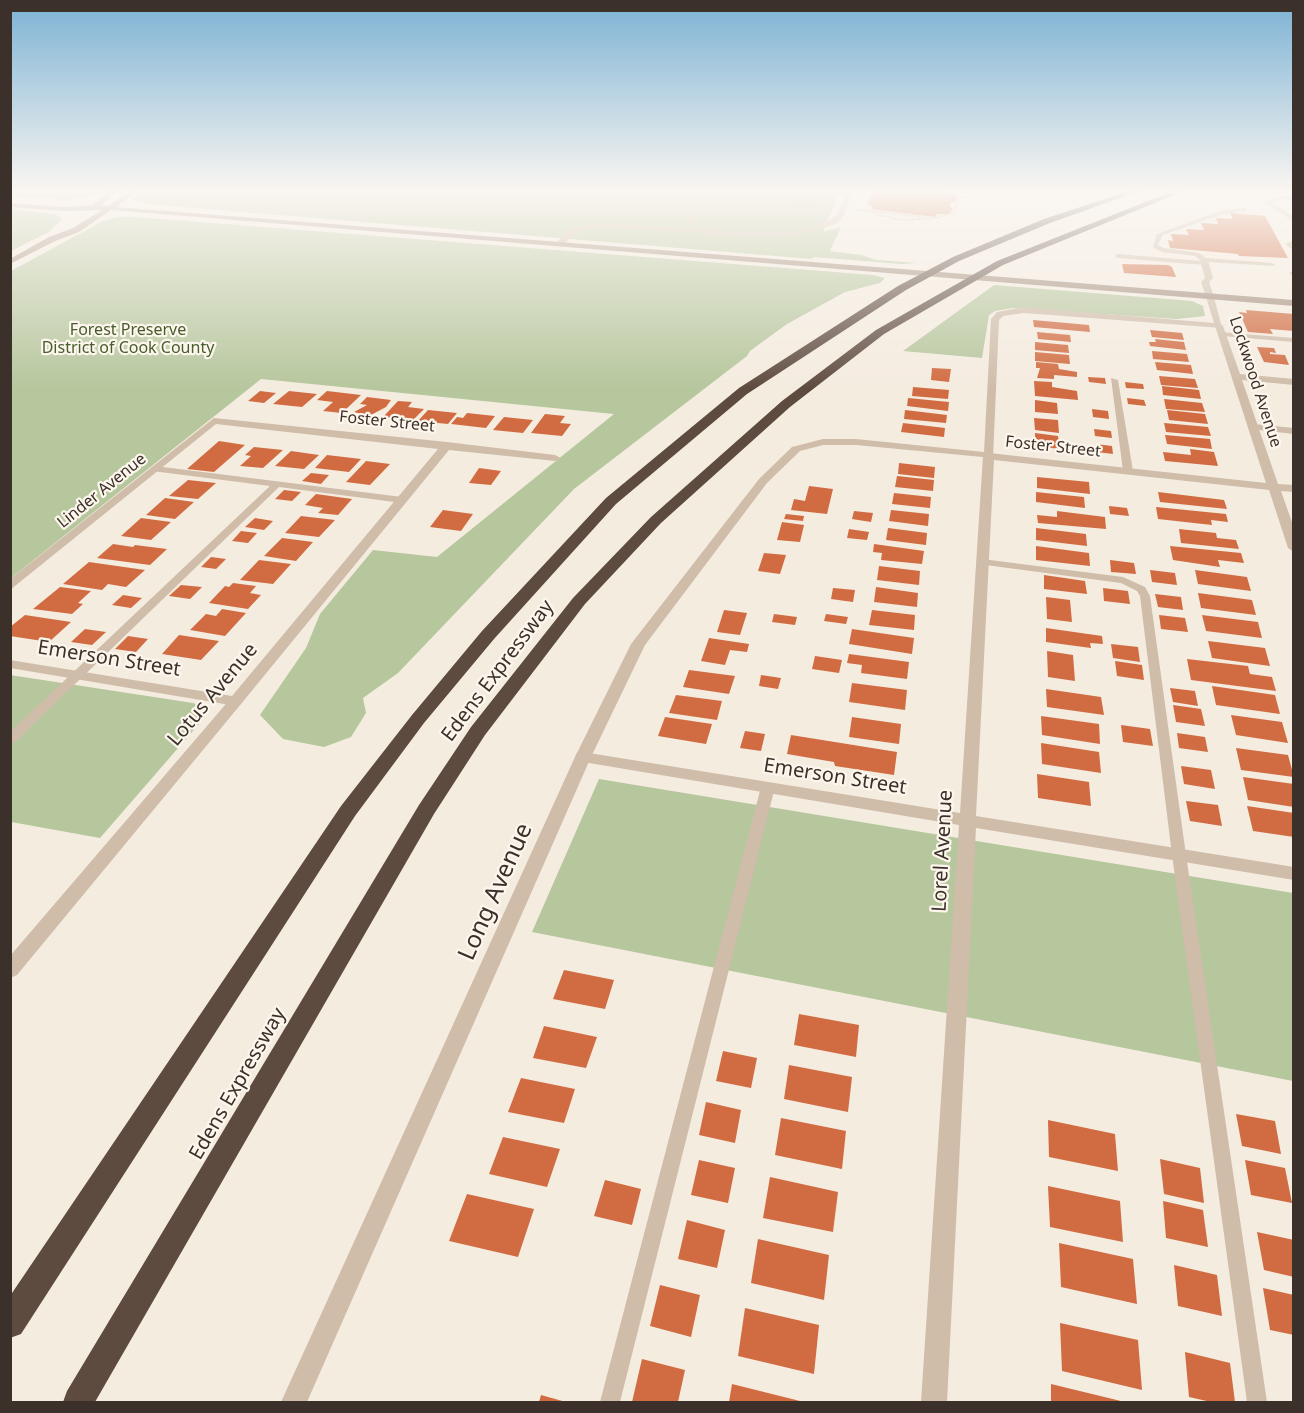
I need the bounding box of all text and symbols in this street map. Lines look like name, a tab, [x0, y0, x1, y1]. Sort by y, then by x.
street label: Lockwood Avenue	[1225, 314, 1285, 450]
park label: Forest Preserve District of Cook County	[42, 320, 214, 358]
street label: Foster Street	[338, 407, 436, 437]
street label: Foster Street	[1004, 432, 1102, 462]
street label: Linder Avenue	[54, 449, 150, 533]
street label: Edens Expressway	[437, 595, 559, 747]
street label: Emerson Street	[36, 636, 182, 682]
street label: Lotus Avenue	[163, 639, 263, 751]
street label: Emerson Street	[762, 754, 908, 800]
street label: Lorel Avenue	[928, 789, 958, 913]
street label: Long Avenue	[453, 819, 539, 965]
street label: Edens Expressway	[185, 1004, 291, 1164]

